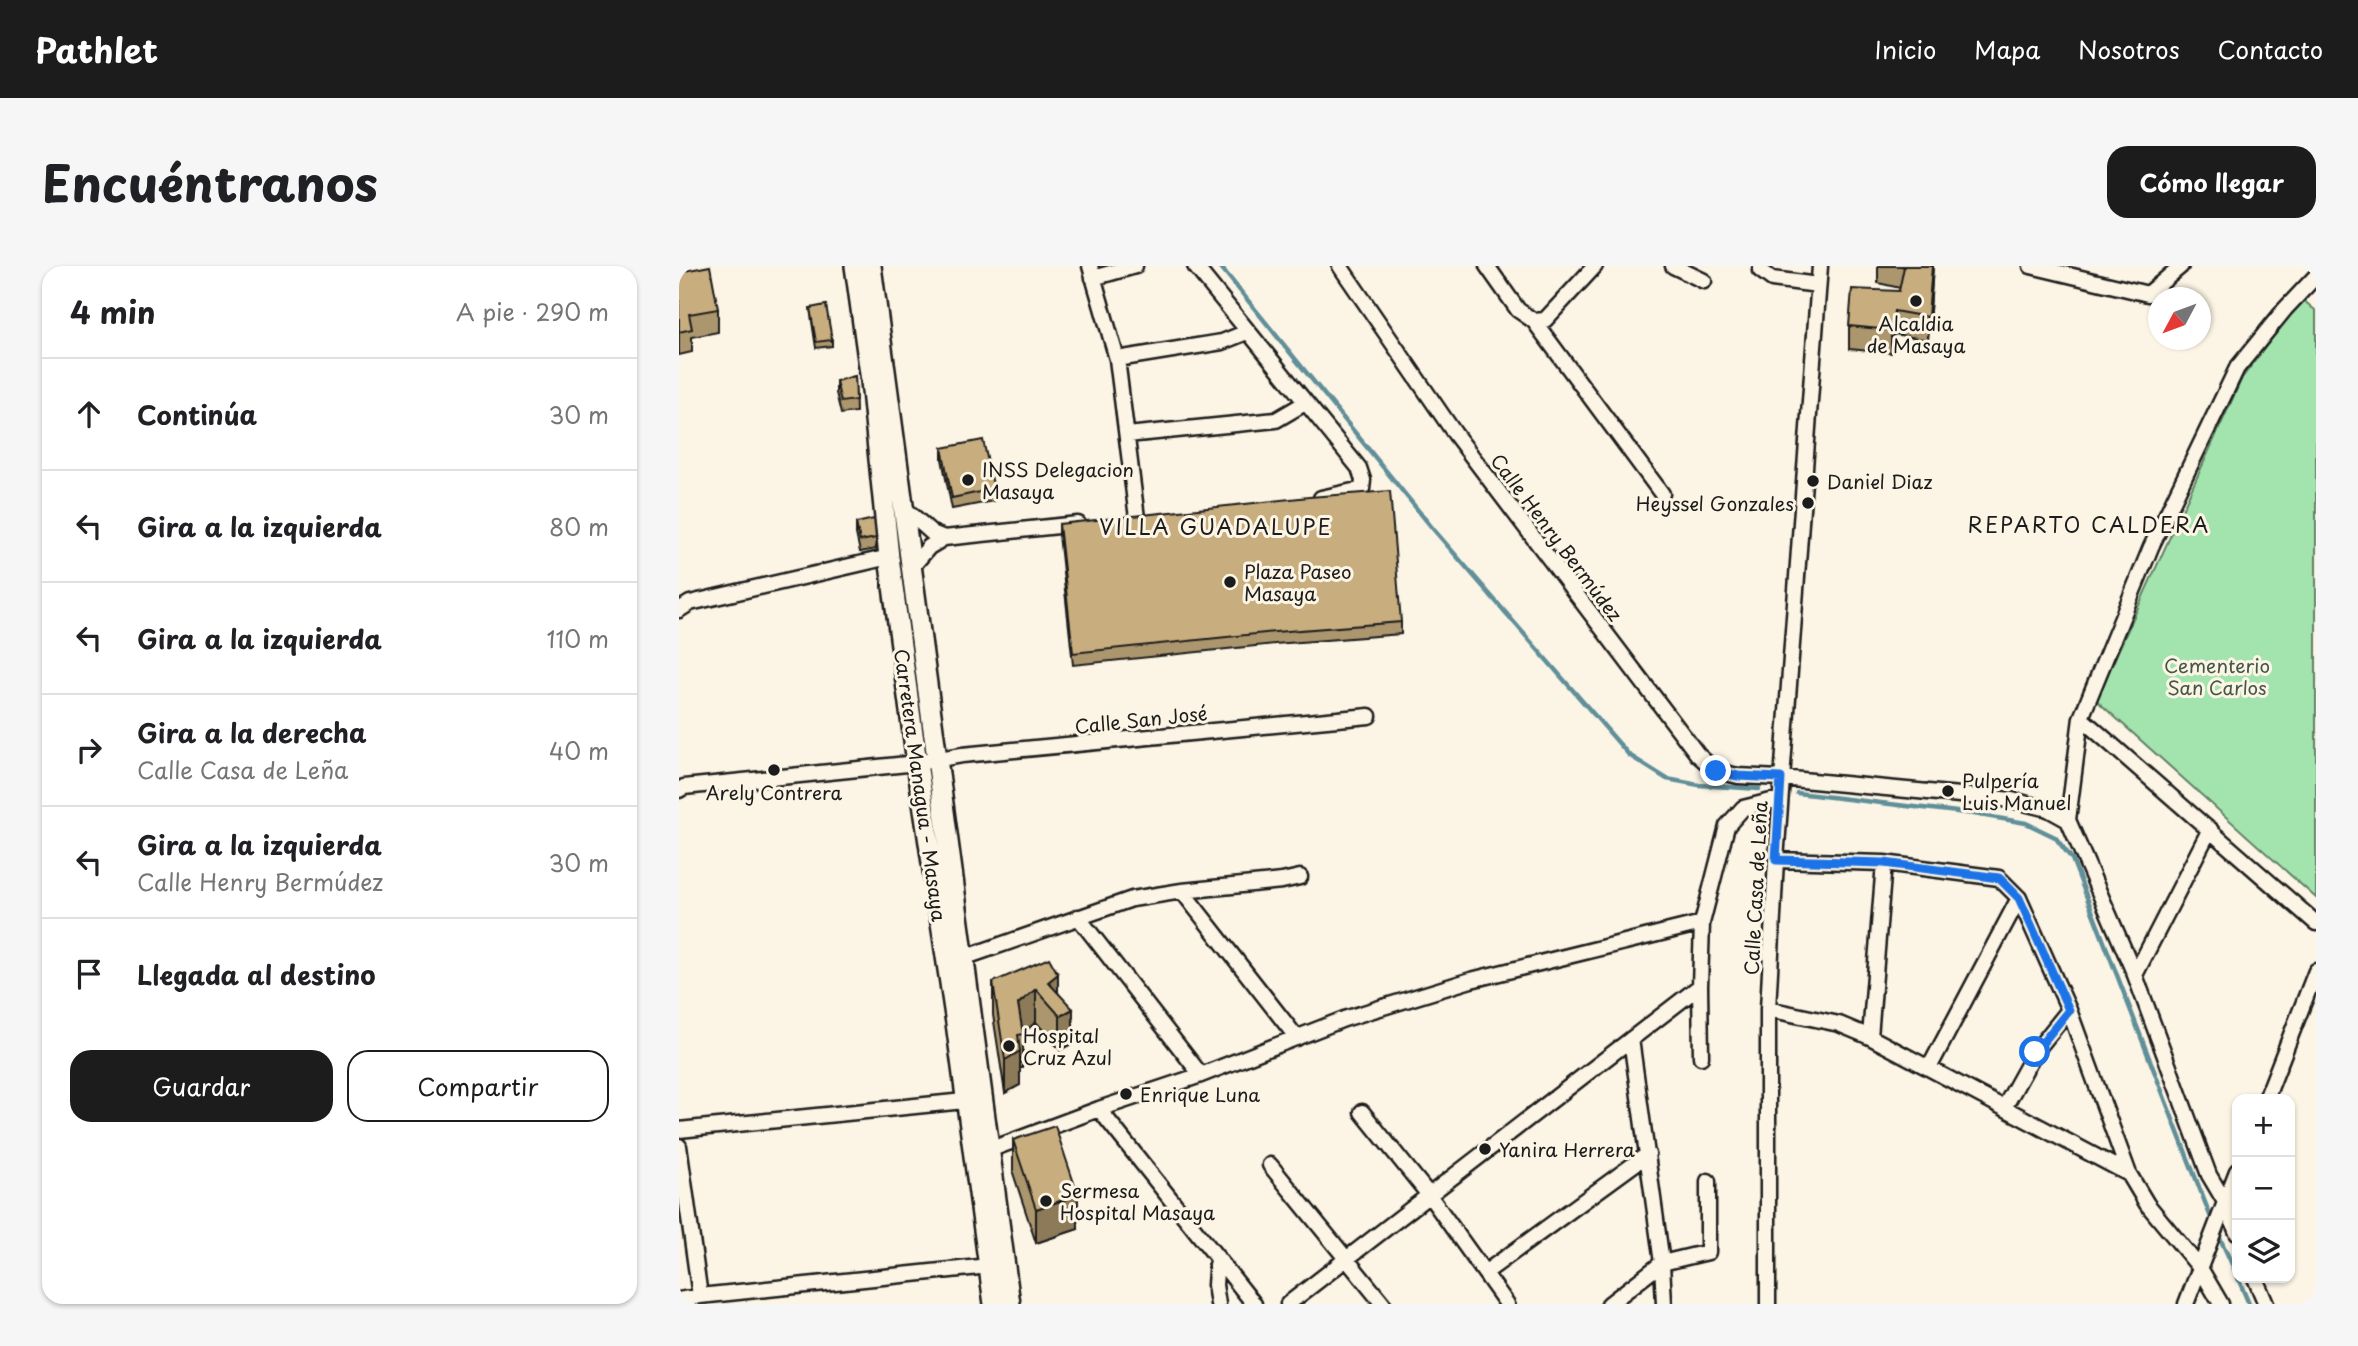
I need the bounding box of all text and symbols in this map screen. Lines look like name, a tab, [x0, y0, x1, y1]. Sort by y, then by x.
text: Pathlet	[35, 24, 158, 74]
text: Inicio	[1875, 31, 1936, 67]
text: Mapa	[1974, 31, 2040, 67]
text: Nosotros	[2078, 31, 2180, 67]
text: Contacto	[2218, 31, 2323, 67]
text: Encuéntranos	[42, 145, 378, 219]
button: Cómo llegar	[2107, 146, 2316, 218]
north arrow	[2148, 287, 2211, 350]
text: 4 min	[70, 289, 156, 334]
marker: Alcaldia de Masaya	[1908, 293, 1924, 309]
text: A pie · 290 m	[456, 294, 609, 329]
place label: Alcaldia de Masaya	[1867, 309, 1965, 359]
icon: ahead	[70, 395, 108, 433]
text: Continúa	[137, 395, 257, 434]
text: 30 m	[548, 397, 609, 432]
street label: Calle Henry Bermúdez	[1485, 447, 1629, 627]
place label: INSS Delegacion Masaya	[982, 455, 1134, 505]
place label: Daniel Diaz	[1827, 467, 1932, 495]
marker: INSS Delegacion Masaya	[960, 472, 976, 488]
marker: Daniel Diaz	[1805, 473, 1821, 489]
place label: Heyssel Gonzales	[1636, 489, 1794, 517]
marker: Heyssel Gonzales	[1800, 495, 1816, 511]
icon: left	[70, 507, 108, 545]
text: Gira a la izquierda	[137, 507, 382, 546]
district label: REPARTO CALDERA	[1968, 508, 2210, 540]
text: 80 m	[549, 509, 609, 544]
district label: VILLA GUADALUPE	[1099, 510, 1333, 542]
place label: Plaza Paseo Masaya	[1244, 557, 1352, 607]
marker: Plaza Paseo Masaya	[1222, 574, 1238, 590]
icon: left	[70, 619, 108, 657]
text: Gira a la izquierda	[137, 619, 382, 658]
text: 110 m	[547, 621, 609, 656]
street label: Carretera Managua - Masaya	[888, 647, 954, 923]
park label: Cementerio San Carlos	[2164, 651, 2270, 701]
street label: Calle San José	[1073, 698, 1209, 740]
text: Gira a la derecha	[137, 713, 367, 752]
icon: right	[70, 731, 108, 769]
text: 40 m	[549, 733, 609, 768]
text: Calle Casa de Leña	[137, 752, 348, 787]
route end	[1700, 755, 1731, 786]
marker: Arely Contrera	[766, 762, 782, 778]
place label: Pulpería Luis Manuel	[1962, 766, 2072, 816]
place label: Arely Contrera	[706, 778, 843, 806]
marker: Pulpería Luis Manuel	[1940, 783, 1956, 799]
street label: Calle Casa de Leña	[1736, 800, 1774, 976]
text: Gira a la izquierda	[137, 825, 382, 864]
icon: left	[70, 843, 108, 881]
text: 30 m	[548, 845, 609, 880]
text: Calle Henry Bermúdez	[137, 864, 383, 899]
icon: arrive	[70, 955, 108, 993]
text: Llegada al destino	[137, 955, 376, 994]
place label: Hospital Cruz Azul	[1023, 1021, 1112, 1071]
route start	[2019, 1036, 2050, 1067]
marker: Hospital Cruz Azul	[1001, 1038, 1017, 1054]
button: Guardar	[70, 1050, 333, 1122]
button: Compartir	[347, 1050, 609, 1122]
place label: Enrique Luna	[1140, 1080, 1260, 1108]
marker: Enrique Luna	[1118, 1086, 1134, 1102]
map controls	[2232, 1094, 2295, 1283]
button: +	[2232, 1094, 2295, 1157]
place label: Yanira Herrera	[1499, 1135, 1636, 1163]
marker: Yanira Herrera	[1477, 1141, 1493, 1157]
button: −	[2232, 1157, 2295, 1220]
place label: Sermesa Hospital Masaya	[1060, 1176, 1215, 1226]
marker: Sermesa Hospital Masaya	[1038, 1193, 1054, 1209]
button: layers	[2232, 1220, 2295, 1283]

